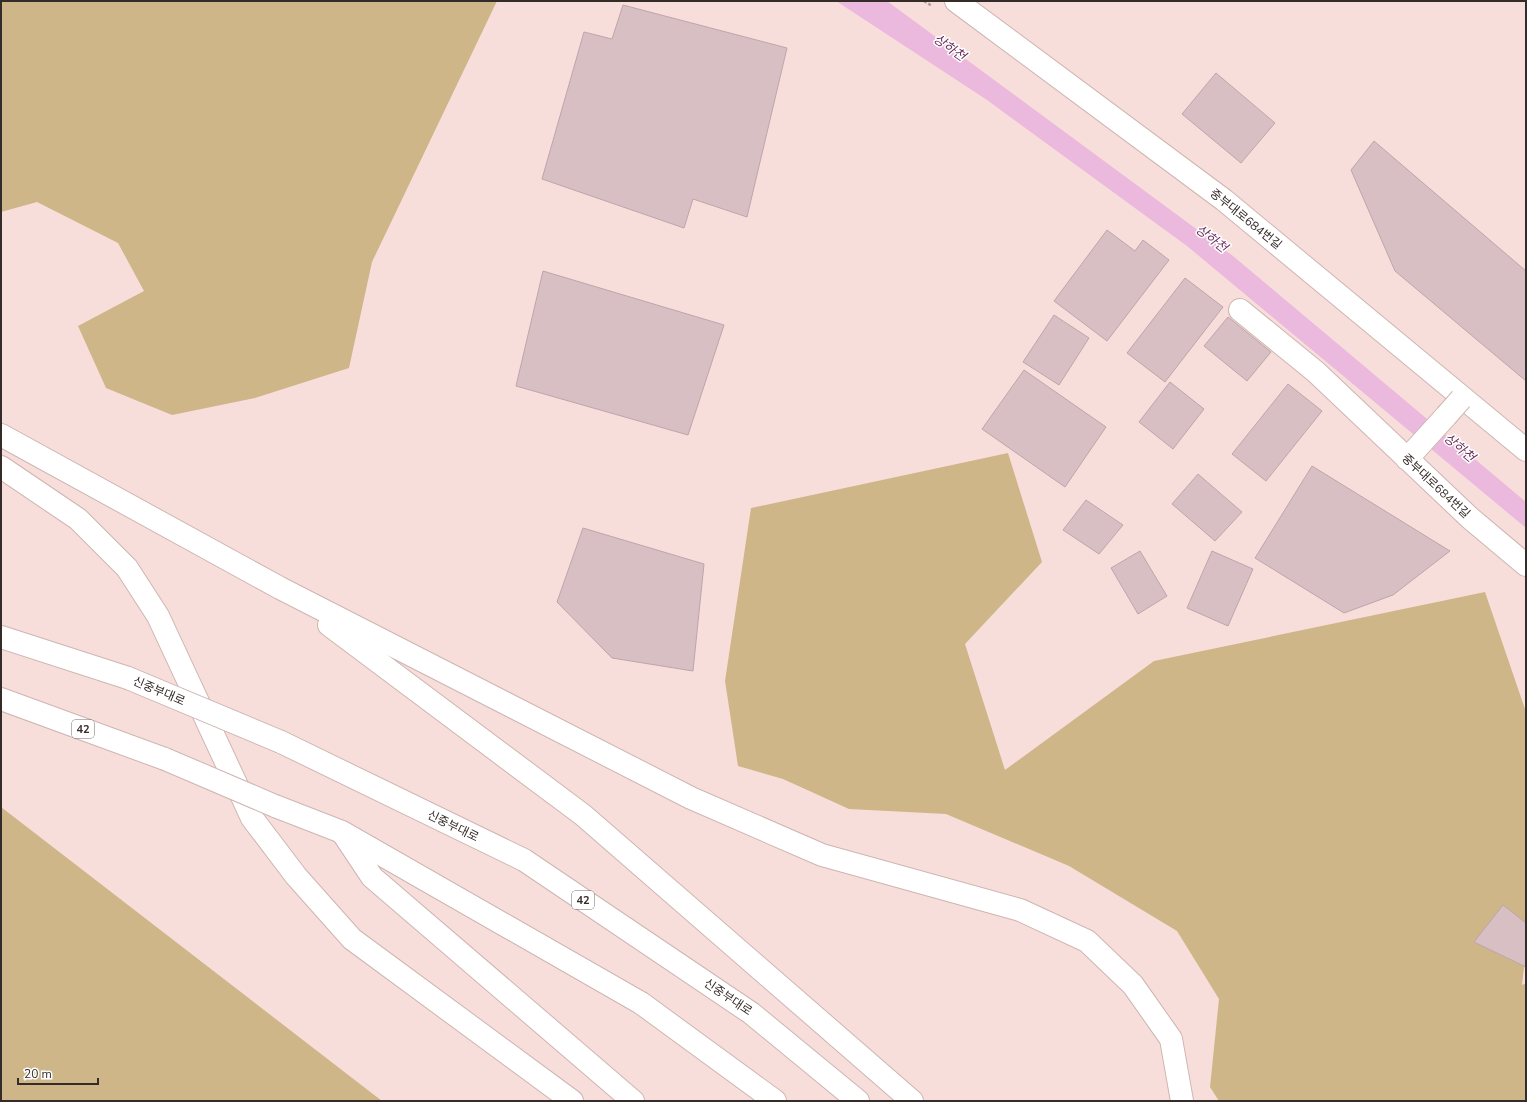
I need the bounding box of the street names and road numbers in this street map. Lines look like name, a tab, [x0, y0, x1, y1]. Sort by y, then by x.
street label: 중부대로684번길	[1207, 185, 1285, 253]
street label: 중부대로684번길	[1398, 450, 1474, 522]
street label: 신중부대로	[130, 673, 188, 709]
road number: 42	[72, 720, 94, 738]
street label: 신중부대로	[425, 807, 481, 845]
road number: 42	[572, 891, 594, 909]
street label: 신중부대로	[701, 975, 755, 1019]

